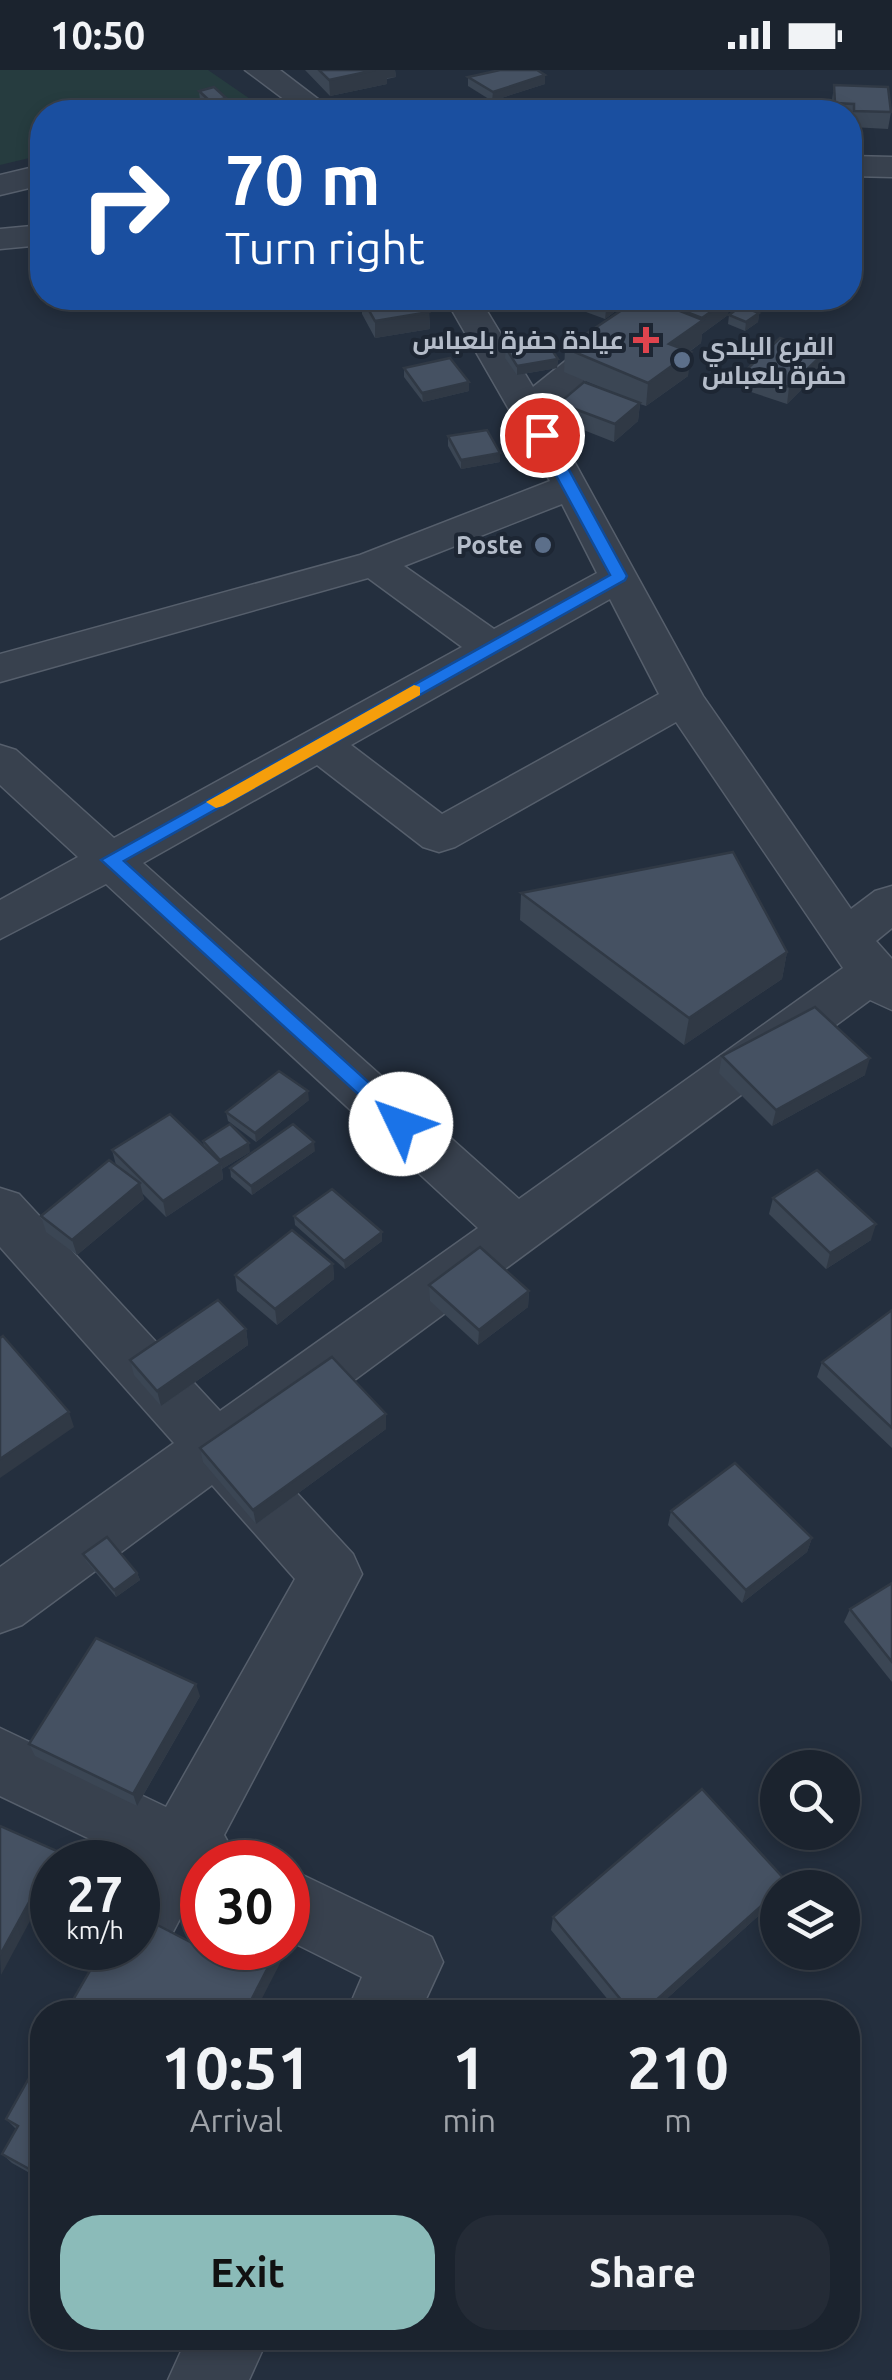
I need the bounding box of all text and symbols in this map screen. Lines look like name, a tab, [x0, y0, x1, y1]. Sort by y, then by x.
text: 10:50	[50, 14, 145, 56]
icon: right	[60, 140, 190, 270]
text: 70 m	[225, 140, 381, 218]
text: Turn right	[225, 222, 425, 273]
place label: عيادة حفرة بلعباس	[413, 326, 624, 355]
marker: عيادة حفرة بلعباس	[633, 327, 659, 353]
place label: الفرع البلدي حفرة بلعباس	[702, 332, 846, 390]
marker: الفرع البلدي حفرة بلعباس	[671, 349, 693, 371]
pin	[500, 393, 585, 478]
icon: arrive	[515, 408, 570, 463]
place label: Poste	[456, 531, 523, 559]
marker: Poste	[532, 534, 554, 556]
position arrow	[349, 1072, 453, 1176]
map controls	[760, 1750, 860, 1970]
button: search	[760, 1750, 860, 1850]
speed limit sign: 30	[180, 1840, 310, 1970]
text: 27	[67, 1865, 123, 1921]
button: layers	[760, 1870, 860, 1970]
text: km/h	[66, 1916, 124, 1944]
text: 10:51	[161, 2033, 311, 2100]
text: 1	[452, 2033, 486, 2100]
text: 210	[627, 2033, 729, 2100]
text: Arrival	[190, 2102, 283, 2138]
text: min	[442, 2102, 496, 2138]
text: m	[664, 2102, 692, 2138]
button: Exit	[60, 2215, 435, 2330]
button: Share	[455, 2215, 830, 2330]

